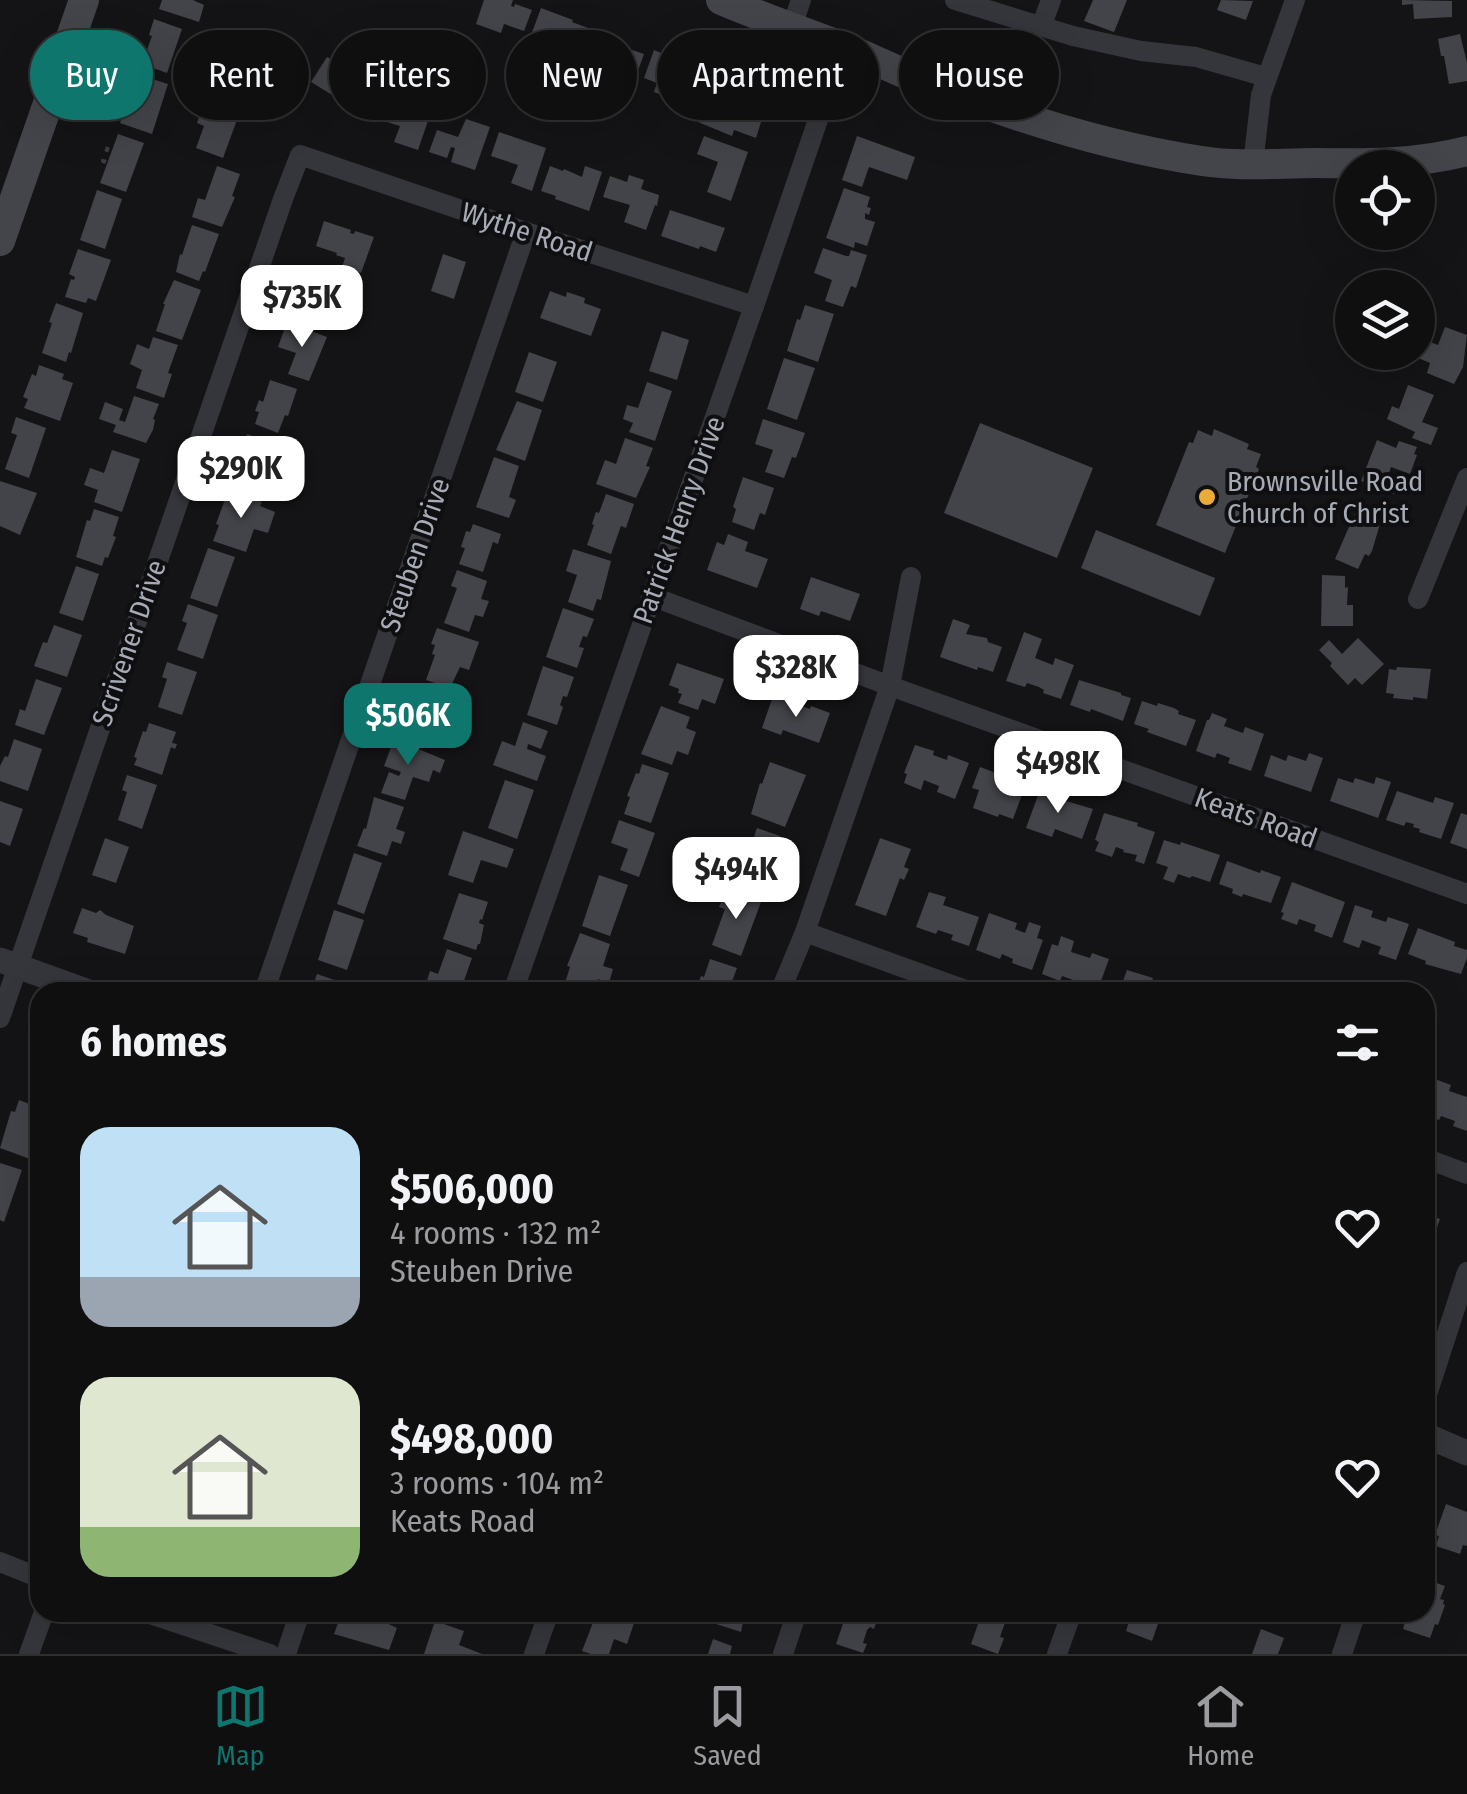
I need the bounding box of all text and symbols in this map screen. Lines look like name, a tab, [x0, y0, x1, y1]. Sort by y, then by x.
chip: Buy	[30, 30, 153, 120]
chip: Rent	[173, 30, 309, 120]
chip: Filters	[329, 30, 486, 120]
chip: New	[506, 30, 637, 120]
chip: Apartment	[657, 30, 879, 120]
chip: House	[899, 30, 1059, 120]
map controls	[1335, 150, 1435, 370]
button: locate	[1335, 150, 1435, 250]
street label: Wythe Road	[457, 195, 597, 269]
pin: $735K	[232, 265, 372, 350]
button: layers	[1335, 270, 1435, 370]
text: $735K	[263, 278, 341, 316]
street label: Patrick Henry Drive	[626, 412, 732, 628]
pin: $290K	[171, 436, 311, 521]
text: $290K	[200, 449, 282, 487]
place label: Brownsville Road Church of Christ	[1227, 465, 1423, 530]
street label: Steuben Drive	[373, 474, 457, 636]
marker: Brownsville Road Church of Christ	[1196, 486, 1218, 508]
street label: Scrivener Drive	[85, 556, 173, 730]
pin: $328K	[726, 635, 866, 720]
text: $328K	[755, 648, 837, 686]
pin: $506K	[338, 683, 478, 768]
text: $506K	[366, 696, 450, 734]
pin: $498K	[988, 731, 1128, 816]
text: $498K	[1016, 744, 1100, 782]
street label: Keats Road	[1190, 781, 1322, 855]
pin: $494K	[666, 837, 806, 922]
text: $494K	[694, 850, 778, 888]
icon: filters	[1330, 1015, 1385, 1070]
text: 6 homes	[80, 1017, 227, 1067]
text: $506,000	[390, 1164, 554, 1214]
icon: home	[160, 1167, 280, 1287]
icon: heart	[1330, 1200, 1385, 1255]
text: 4 rooms · 132 m²	[390, 1214, 601, 1252]
text: Steuben Drive	[390, 1252, 573, 1290]
text: $498,000	[390, 1414, 553, 1464]
icon: home	[160, 1417, 280, 1537]
icon: heart	[1330, 1450, 1385, 1505]
text: 3 rooms · 104 m²	[390, 1464, 604, 1502]
text: Keats Road	[390, 1502, 536, 1540]
tab: Map	[213, 1679, 268, 1772]
tab: Saved	[693, 1679, 762, 1772]
tab: Home	[1187, 1679, 1254, 1772]

